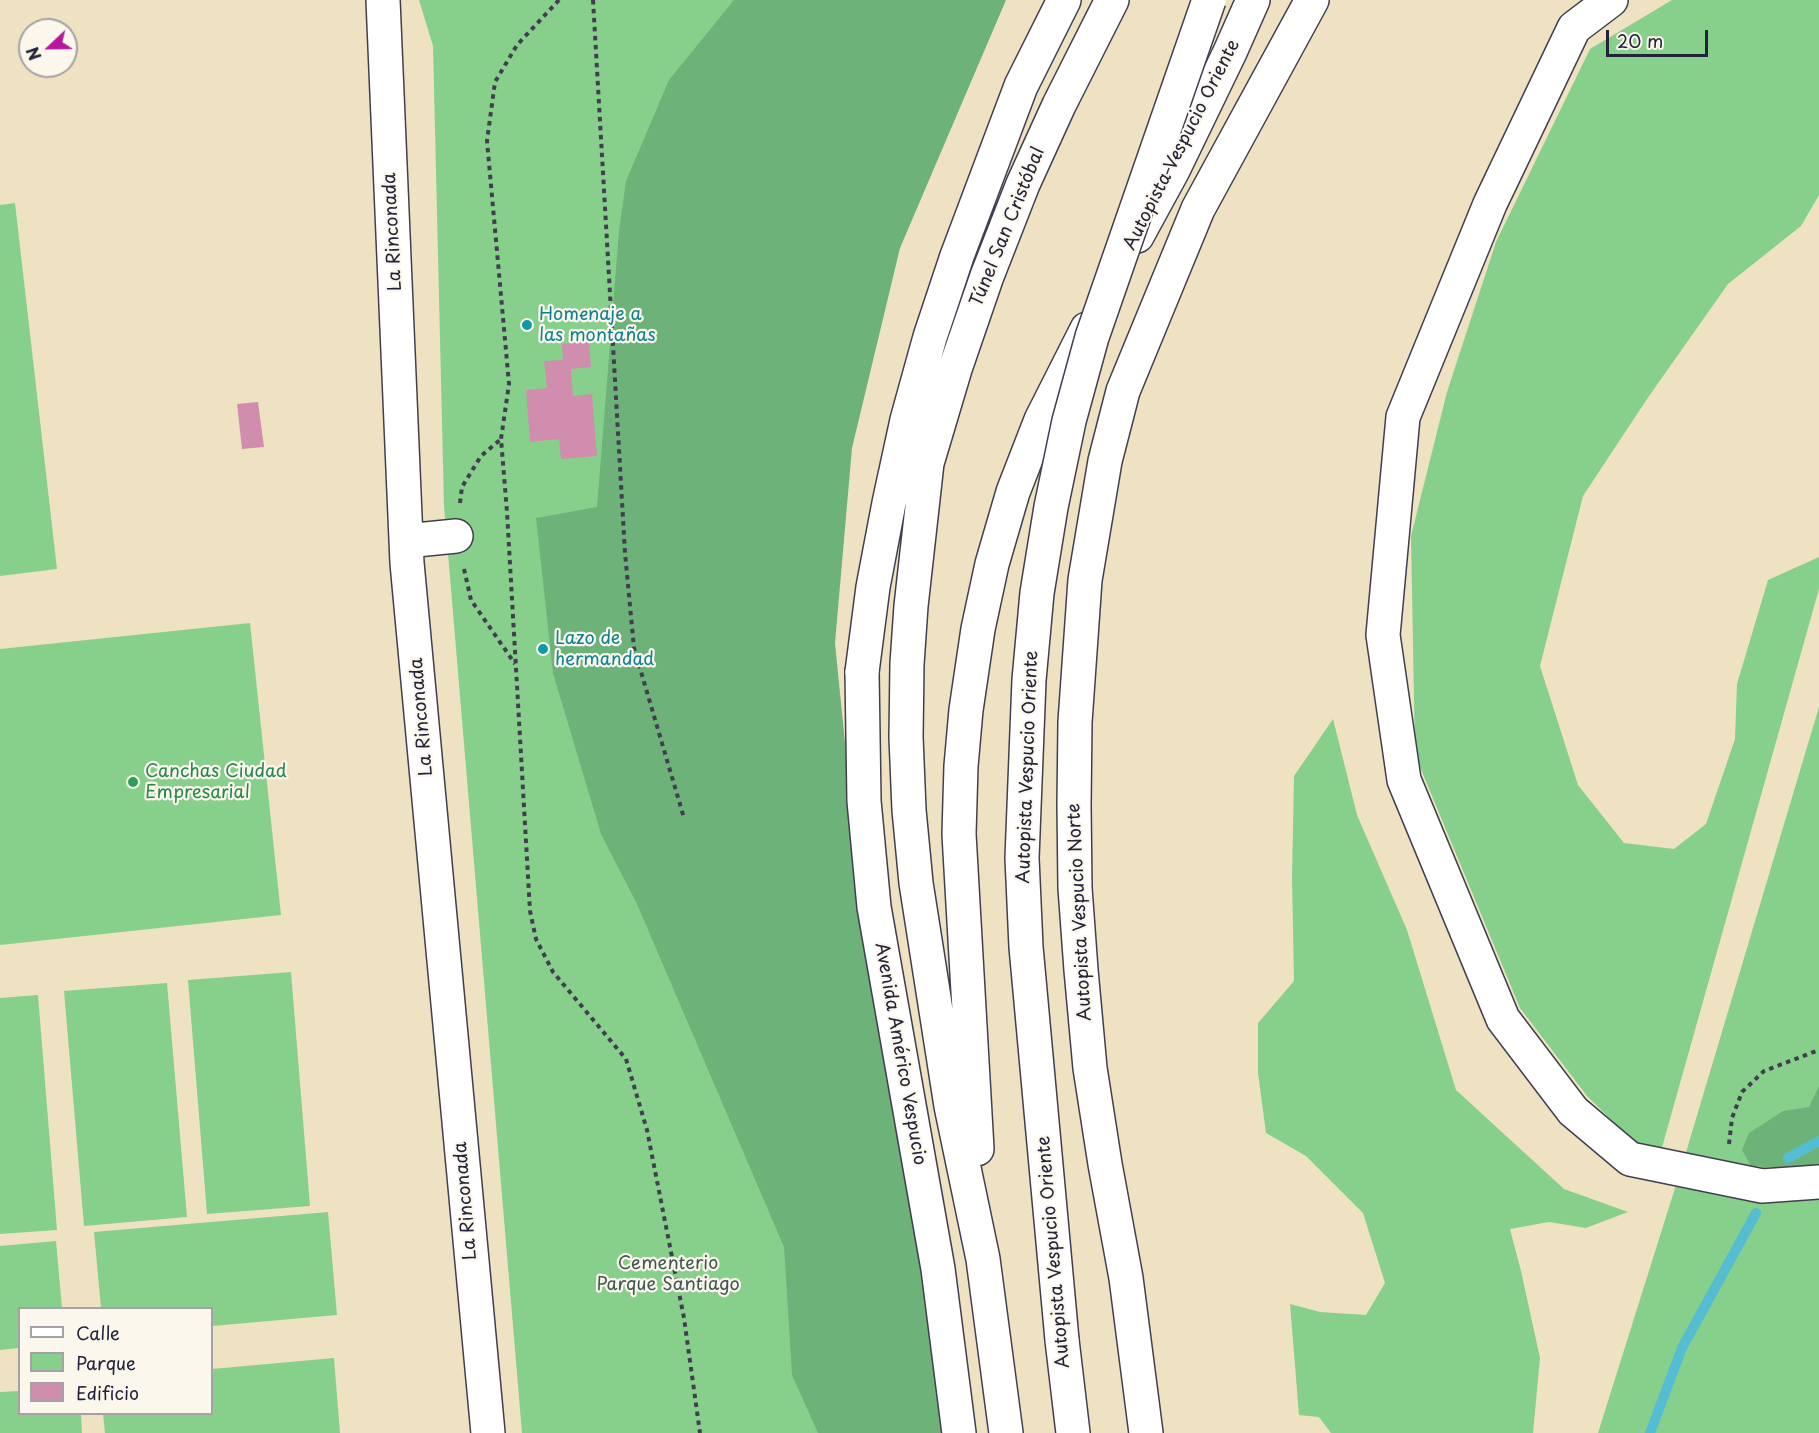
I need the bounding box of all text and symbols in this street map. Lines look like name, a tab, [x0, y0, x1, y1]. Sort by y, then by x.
north arrow	[18, 18, 78, 78]
scale bar	[1609, 18, 1711, 56]
text: 20 m	[1617, 27, 1663, 54]
street label: Autopista Vespucio Oriente	[1119, 36, 1245, 254]
text: N	[20, 44, 47, 64]
street label: Túnel San Cristóbal	[966, 144, 1050, 310]
street label: La Rinconada	[379, 172, 407, 292]
place label: Homenaje a las montañas	[539, 304, 656, 346]
marker: Homenaje a las montañas	[520, 318, 534, 332]
place label: Lazo de hermandad	[555, 628, 654, 670]
marker: Lazo de hermandad	[536, 642, 550, 656]
street label: Autopista Vespucio Oriente	[1013, 650, 1043, 884]
street label: La Rinconada	[406, 657, 438, 777]
place label: Canchas Ciudad Empresarial	[145, 761, 287, 804]
marker: Canchas Ciudad Empresarial	[126, 775, 140, 789]
street label: Autopista Vespucio Norte	[1064, 803, 1096, 1021]
street label: Avenida Américo Vespucio	[870, 941, 930, 1167]
street label: Autopista Vespucio Oriente	[1033, 1135, 1075, 1369]
street label: La Rinconada	[450, 1141, 482, 1261]
park label: Cementerio Parque Santiago	[596, 1253, 740, 1296]
legend	[18, 1307, 213, 1415]
text: Calle	[76, 1319, 120, 1346]
text: Parque	[76, 1349, 136, 1376]
text: Edificio	[76, 1379, 139, 1406]

